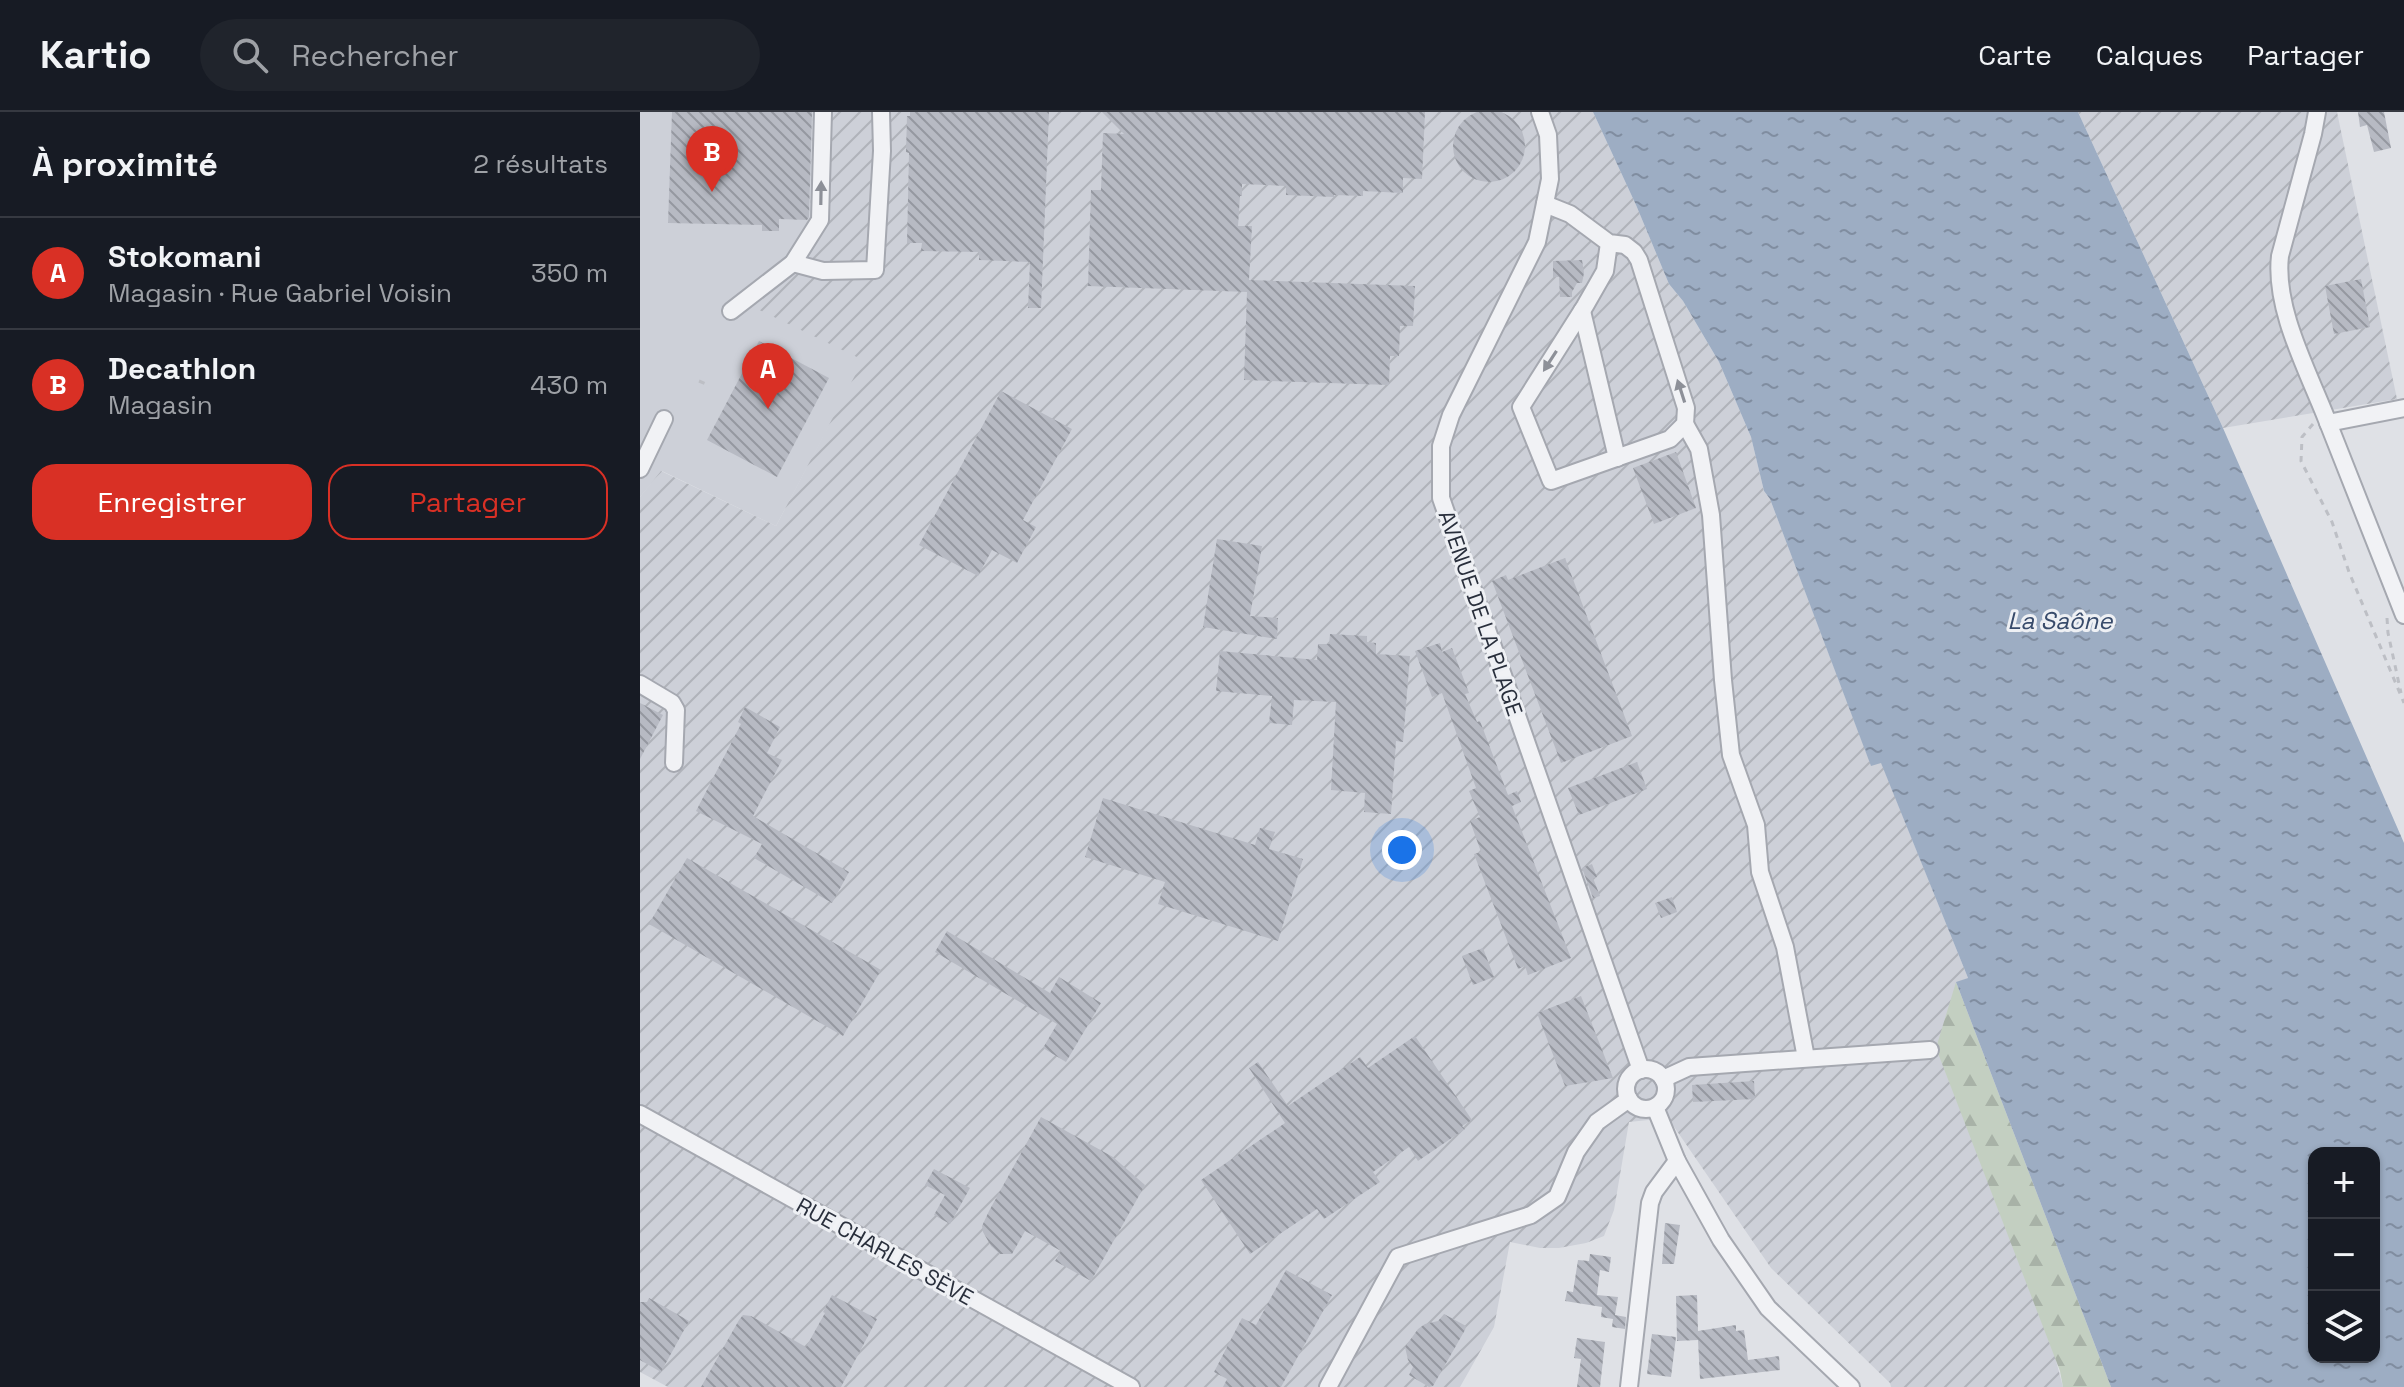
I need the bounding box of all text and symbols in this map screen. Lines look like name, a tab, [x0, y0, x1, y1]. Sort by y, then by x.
search box	[200, 19, 760, 91]
text: Kartio	[40, 31, 152, 79]
icon: search	[228, 33, 272, 77]
text: Rechercher	[292, 36, 458, 75]
text: Carte	[1978, 37, 2052, 73]
text: Calques	[2096, 37, 2203, 73]
text: Partager	[2247, 37, 2364, 73]
pin: B	[686, 126, 738, 192]
text: À proximité	[32, 143, 218, 186]
text: 2 résultats	[473, 147, 608, 181]
one-way arrow	[815, 180, 827, 205]
text: Stokomani	[108, 237, 261, 276]
text: A	[50, 256, 66, 290]
text: 350 m	[531, 256, 608, 290]
text: Magasin · Rue Gabriel Voisin	[108, 276, 452, 310]
pin: A	[742, 343, 794, 409]
text: Decathlon	[108, 349, 256, 388]
one-way arrow	[1544, 350, 1558, 372]
text: B	[49, 368, 67, 402]
text: 430 m	[530, 368, 608, 402]
one-way arrow	[1674, 379, 1687, 403]
text: Magasin	[108, 388, 213, 422]
button: Enregistrer	[32, 464, 312, 540]
button: Partager	[328, 464, 608, 540]
street label: AVENUE DE LA PLAGE	[1433, 506, 1529, 720]
water label: La Saône	[2008, 605, 2113, 636]
your location	[1382, 830, 1422, 870]
map controls	[2308, 1147, 2380, 1363]
button: +	[2308, 1147, 2380, 1219]
street label: RUE CHARLES SÈVE	[792, 1191, 978, 1311]
button: −	[2308, 1219, 2380, 1291]
button: layers	[2308, 1291, 2380, 1363]

